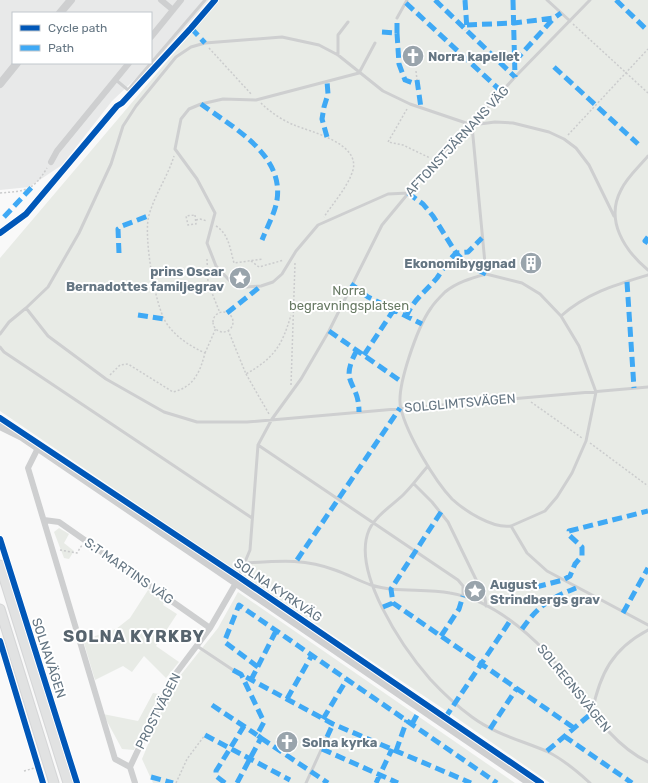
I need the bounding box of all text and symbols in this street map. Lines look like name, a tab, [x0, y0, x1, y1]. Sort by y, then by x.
legend	[12, 12, 152, 64]
text: Cycle path	[48, 21, 107, 35]
text: Path	[48, 41, 74, 55]
church icon: Norra kapellet	[400, 43, 426, 69]
place label: Norra kapellet	[428, 49, 520, 64]
street label: AFTONSTJÄRNANS VÄG	[402, 83, 512, 199]
building icon: Ekonomibyggnad	[518, 250, 544, 276]
place label: Ekonomibyggnad	[404, 256, 516, 271]
place label: prins Oscar Bernadottes familjegrav	[66, 264, 224, 294]
place icon: prins Oscar Bernadottes familjegrav	[227, 265, 253, 291]
park label: Norra begravningsplatsen	[289, 283, 409, 314]
street label: SOLGLIMTSVÄGEN	[404, 391, 516, 415]
street label: S:T MARTINS VÄG	[82, 535, 176, 607]
street label: SOLNA KYRKVÄG	[231, 555, 325, 625]
place label: August Strindbergs grav	[490, 577, 600, 607]
place icon: August Strindbergs grav	[462, 578, 488, 604]
street label: SOLNAVÄGEN	[29, 616, 69, 700]
district label: SOLNA KYRKBY	[63, 626, 205, 646]
street label: SOLREGNSVÄGEN	[534, 641, 614, 735]
street label: PROSTVÄGEN	[132, 670, 184, 752]
church icon: Solna kyrka	[274, 729, 300, 755]
place label: Solna kyrka	[302, 735, 377, 750]

